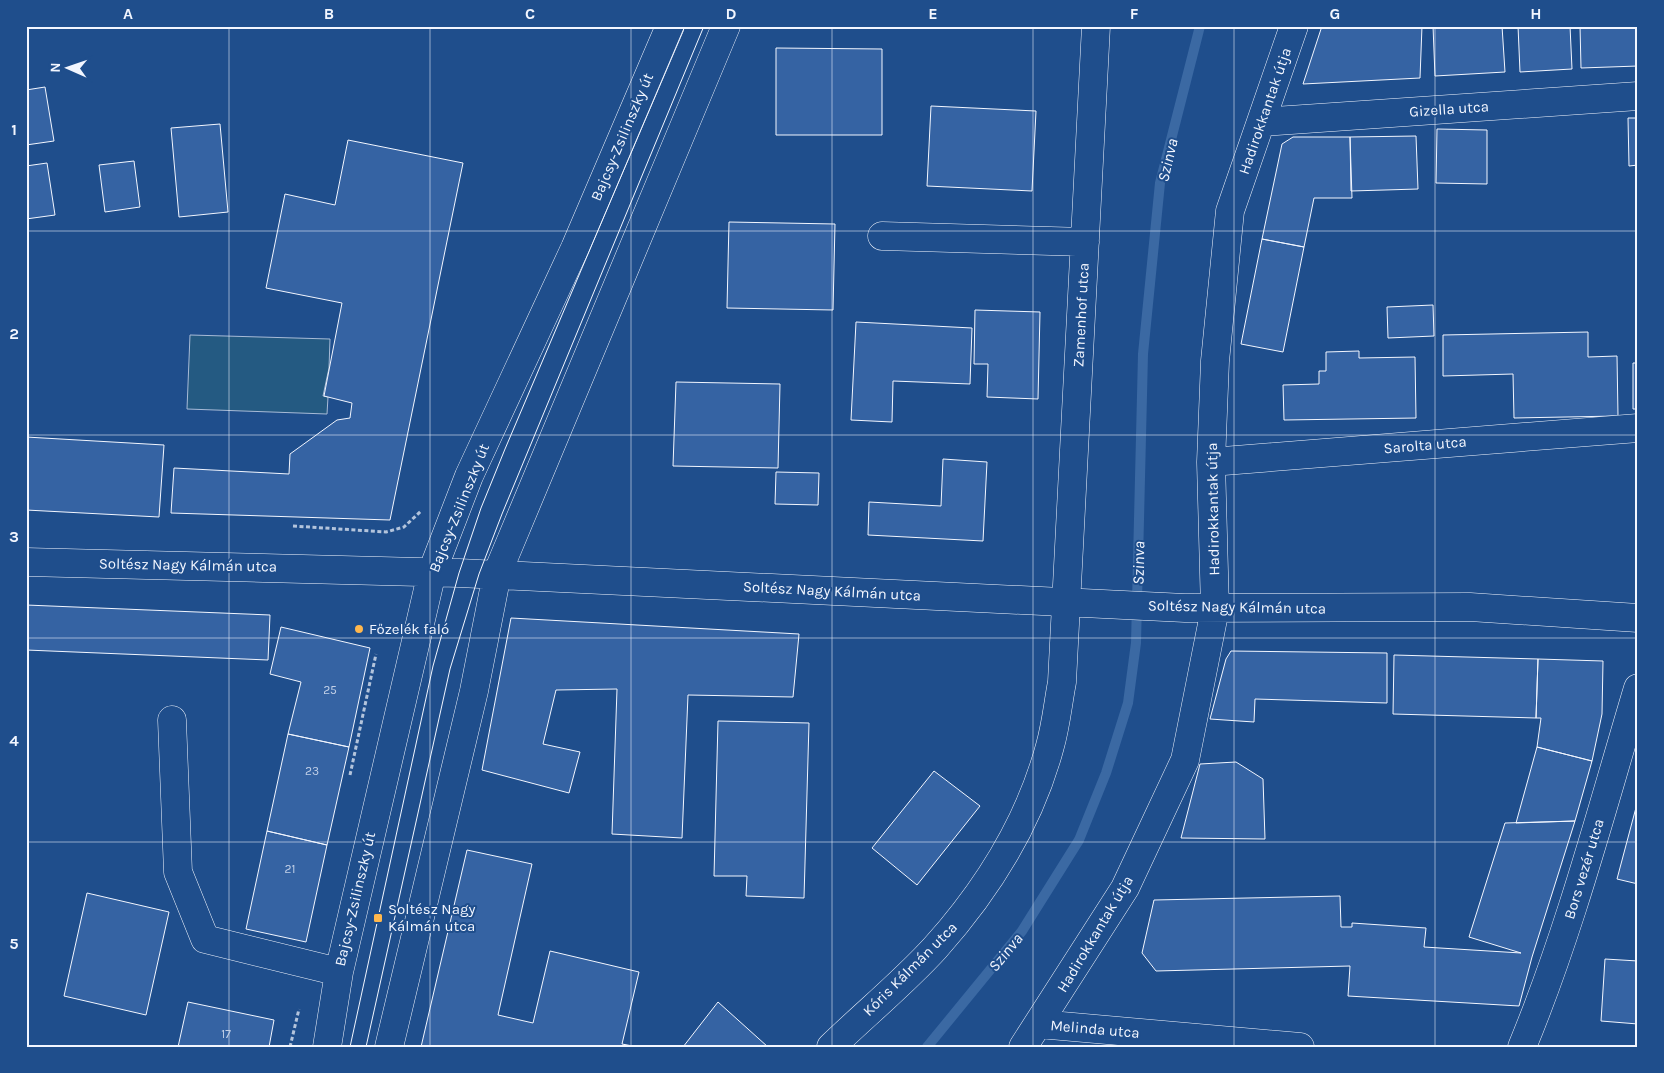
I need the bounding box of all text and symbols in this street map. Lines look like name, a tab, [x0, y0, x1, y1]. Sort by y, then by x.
text: A	[123, 4, 133, 23]
text: B	[324, 4, 334, 23]
text: C	[525, 4, 535, 23]
text: D	[726, 4, 737, 23]
text: E	[928, 4, 938, 23]
text: F	[1130, 4, 1139, 23]
text: G	[1330, 4, 1340, 23]
text: H	[1530, 4, 1542, 23]
north arrow	[42, 42, 92, 92]
street label: Hadirokkantak útja	[1235, 45, 1295, 177]
text: N	[47, 62, 64, 73]
street label: Bajcsy-Zsilinszky út	[587, 70, 657, 204]
street label: Gizella utca	[1409, 97, 1489, 121]
text: 1	[11, 120, 17, 139]
water label: Szinva	[1153, 137, 1182, 184]
street label: Zamenhof utca	[1069, 262, 1093, 368]
text: 2	[9, 324, 19, 343]
street label: Sarolta utca	[1383, 432, 1467, 458]
street label: Bajcsy-Zsilinszky út	[425, 441, 493, 575]
street label: Hadirokkantak útja	[1203, 442, 1223, 576]
text: 3	[9, 527, 19, 546]
water label: Szinva	[1129, 541, 1148, 585]
street label: Soltész Nagy Kálmán utca	[99, 554, 277, 576]
street label: Soltész Nagy Kálmán utca	[742, 577, 922, 605]
street label: Soltész Nagy Kálmán utca	[1148, 596, 1326, 618]
place label: Főzelék faló	[369, 620, 449, 638]
marker: Főzelék faló	[353, 623, 365, 635]
house number: 25	[323, 683, 337, 697]
text: 4	[9, 731, 19, 750]
house number: 23	[305, 764, 319, 778]
street label: Bors vezér utca	[1560, 817, 1608, 921]
street label: Bajcsy-Zsilinszky út	[331, 830, 379, 968]
house number: 21	[285, 862, 295, 876]
street label: Hadirokkantak útja	[1053, 872, 1137, 996]
place label: Soltész Nagy Kálmán utca	[388, 900, 476, 935]
marker: Soltész Nagy Kálmán utca	[372, 912, 384, 924]
street label: Kóris Kálmán utca	[859, 918, 961, 1020]
water label: Szinva	[984, 929, 1027, 975]
text: 5	[9, 934, 19, 953]
street label: Melinda utca	[1050, 1016, 1140, 1042]
house number: 17	[221, 1027, 231, 1041]

